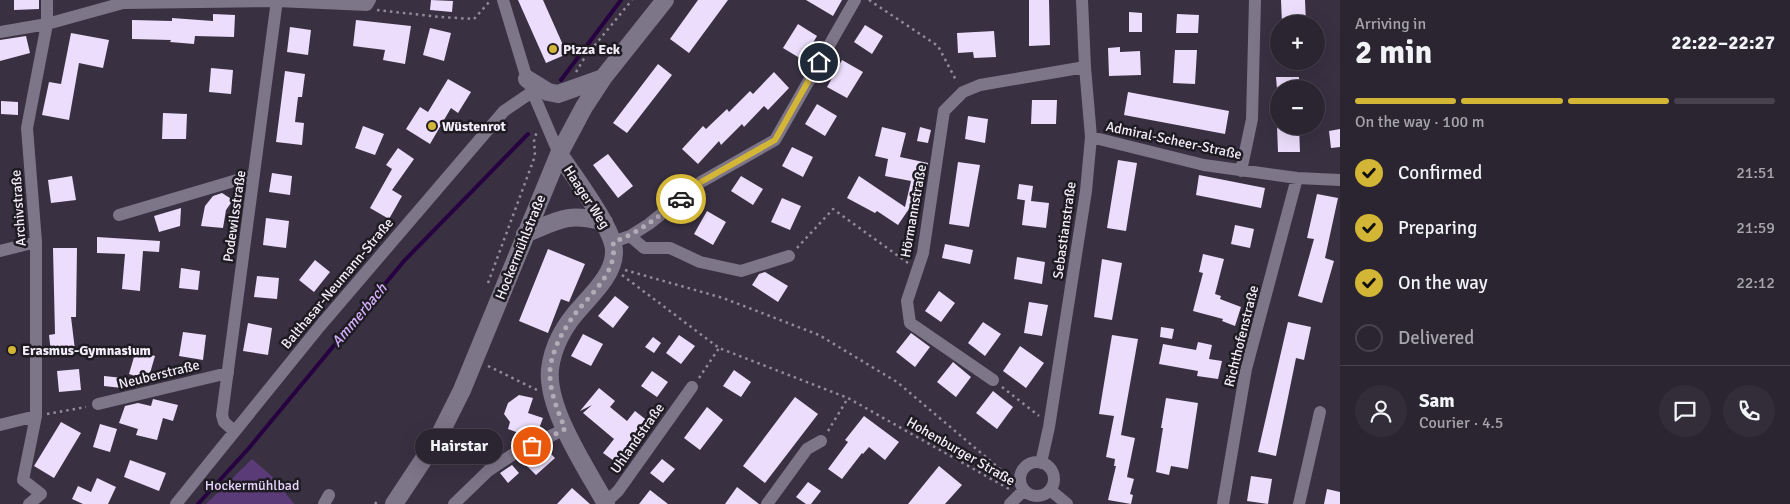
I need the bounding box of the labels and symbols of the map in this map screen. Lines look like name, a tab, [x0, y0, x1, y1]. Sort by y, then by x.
place label: Pizza Eck	[563, 41, 621, 58]
pin	[798, 41, 840, 83]
marker: Pizza Eck	[547, 43, 559, 55]
place label: Wüstenrot	[442, 118, 507, 135]
street label: Admiral-Scheer-Straße	[1104, 118, 1243, 163]
marker: Wüstenrot	[426, 120, 438, 132]
street label: Haager Weg	[560, 162, 613, 232]
street label: Hörmannstraße	[897, 163, 930, 259]
street label: Archivstraße	[7, 169, 30, 247]
street label: Podewilsstraße	[220, 169, 249, 263]
courier	[656, 174, 706, 224]
street label: Sebastianstraße	[1049, 180, 1080, 280]
street label: Hockermühlstraße	[492, 192, 549, 302]
street label: Balthasar-Neumann-Straße	[278, 214, 397, 352]
water label: Ammerbach	[327, 279, 391, 350]
street label: Richthofenstraße	[1221, 283, 1262, 389]
place label: Erasmus-Gymnasium	[22, 342, 151, 359]
marker: Erasmus-Gymnasium	[6, 344, 18, 356]
street label: Neuberstraße	[117, 356, 201, 393]
street label: Uhlandstraße	[607, 400, 668, 477]
street label: Hohenburger Straße	[904, 413, 1018, 489]
pin	[511, 425, 553, 467]
callout: Hairstar	[414, 428, 502, 464]
park label: Hockermühlbad	[205, 477, 299, 494]

